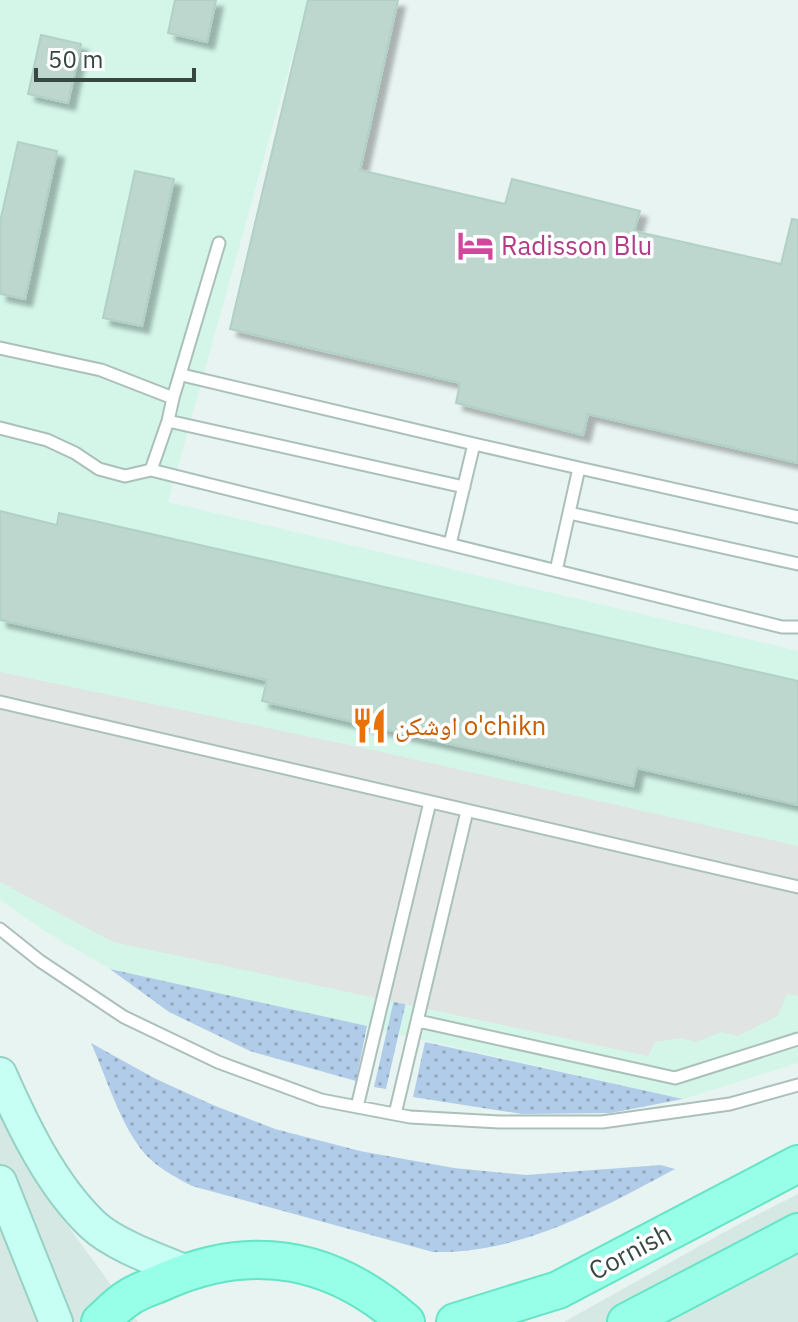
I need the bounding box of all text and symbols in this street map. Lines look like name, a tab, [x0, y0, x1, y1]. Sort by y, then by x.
scale bar	[36, 32, 194, 82]
text: 50 m	[48, 43, 103, 75]
hotel icon: Radisson Blu	[456, 227, 494, 265]
place label: Radisson Blu	[501, 228, 652, 262]
restaurant icon: اوشكن o'chikn	[350, 707, 388, 745]
place label: اوشكن o'chikn	[395, 708, 546, 742]
street label: Cornish	[582, 1215, 677, 1287]

